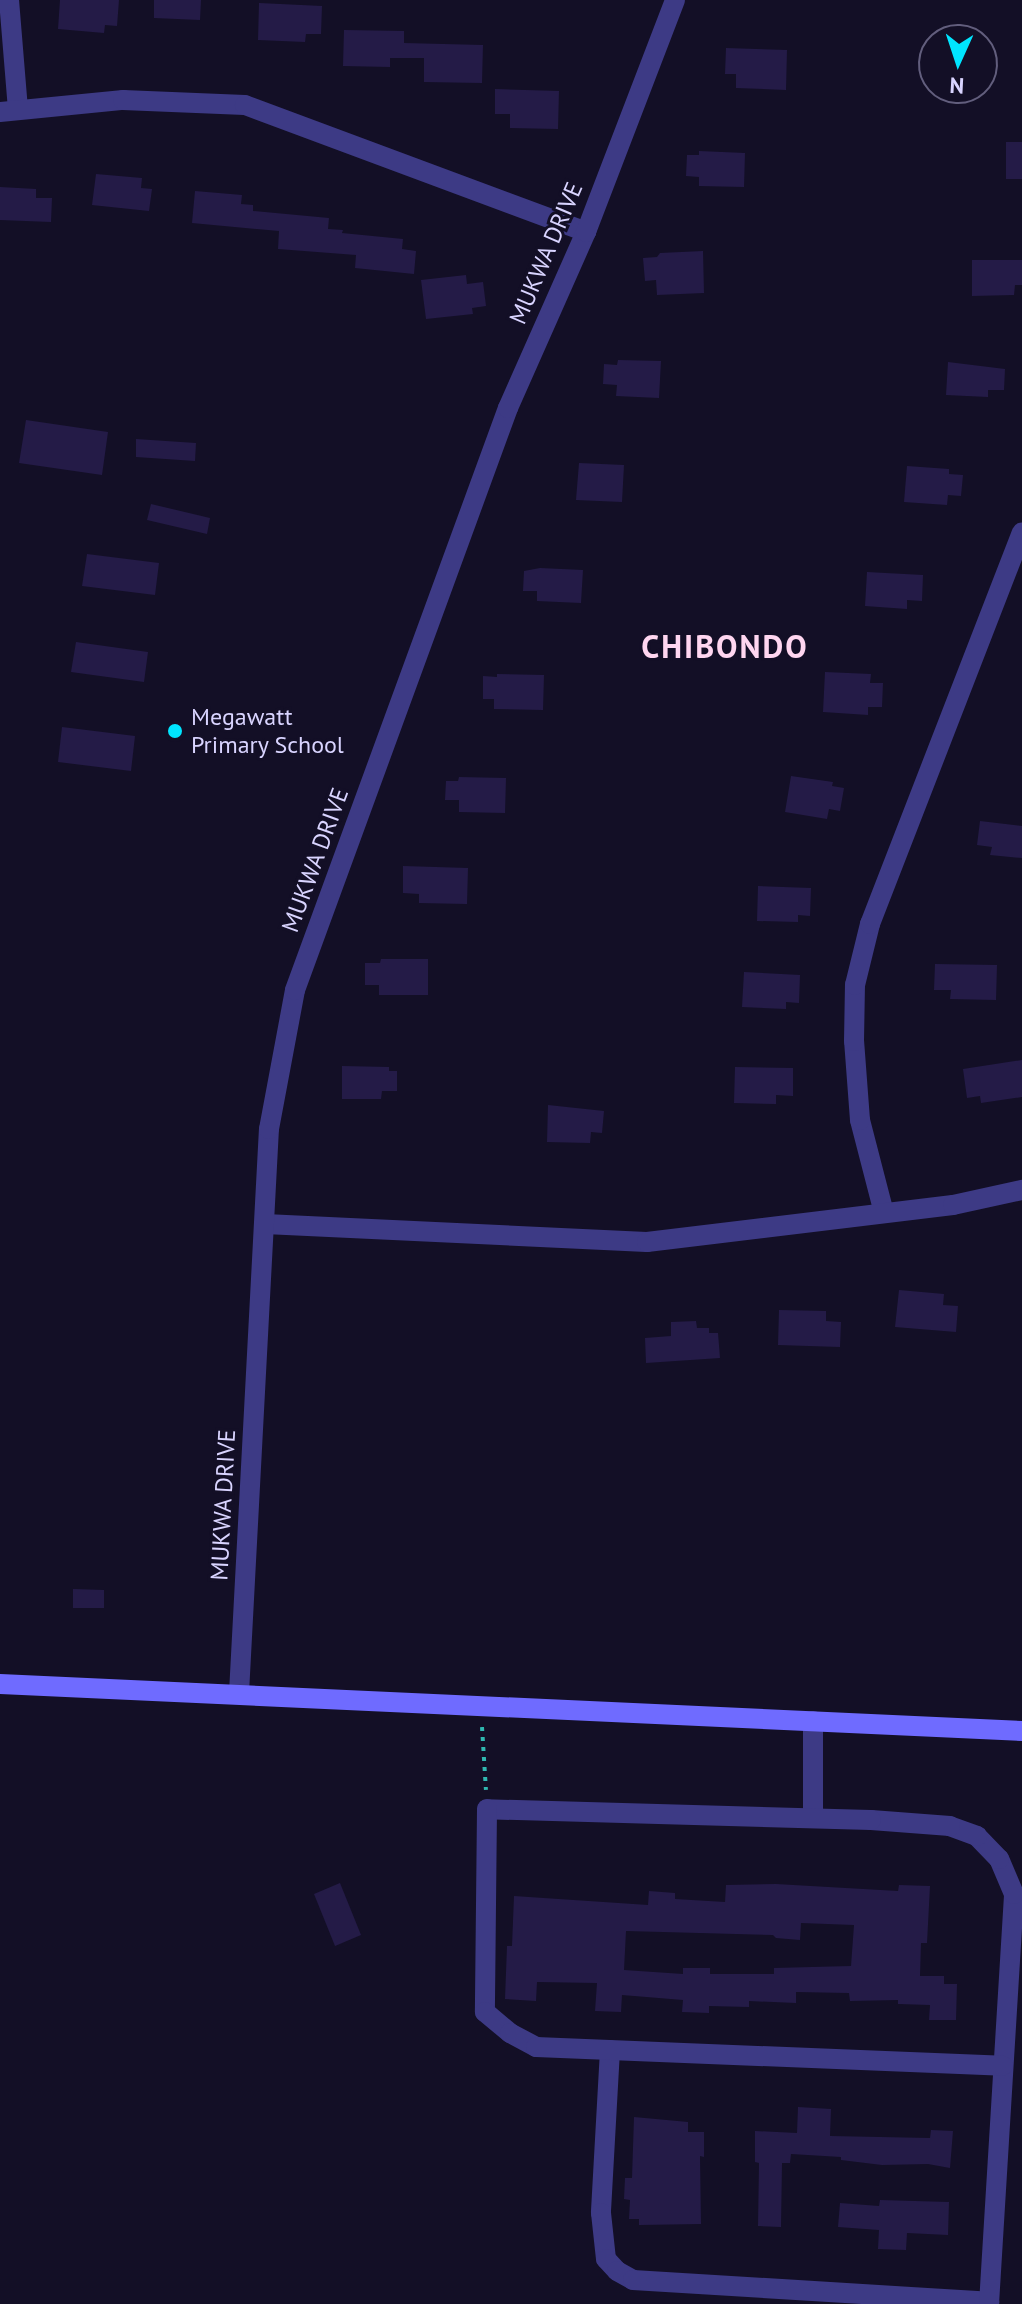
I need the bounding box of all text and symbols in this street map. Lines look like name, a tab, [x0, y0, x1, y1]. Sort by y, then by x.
north arrow	[918, 24, 998, 104]
text: N	[949, 72, 965, 100]
street label: MUKWA DRIVE	[503, 177, 589, 329]
district label: CHIBONDO	[641, 627, 809, 665]
place label: Megawatt Primary School	[191, 703, 345, 759]
marker: Megawatt Primary School	[166, 722, 184, 740]
street label: MUKWA DRIVE	[275, 783, 355, 937]
street label: MUKWA DRIVE	[205, 1428, 241, 1582]

